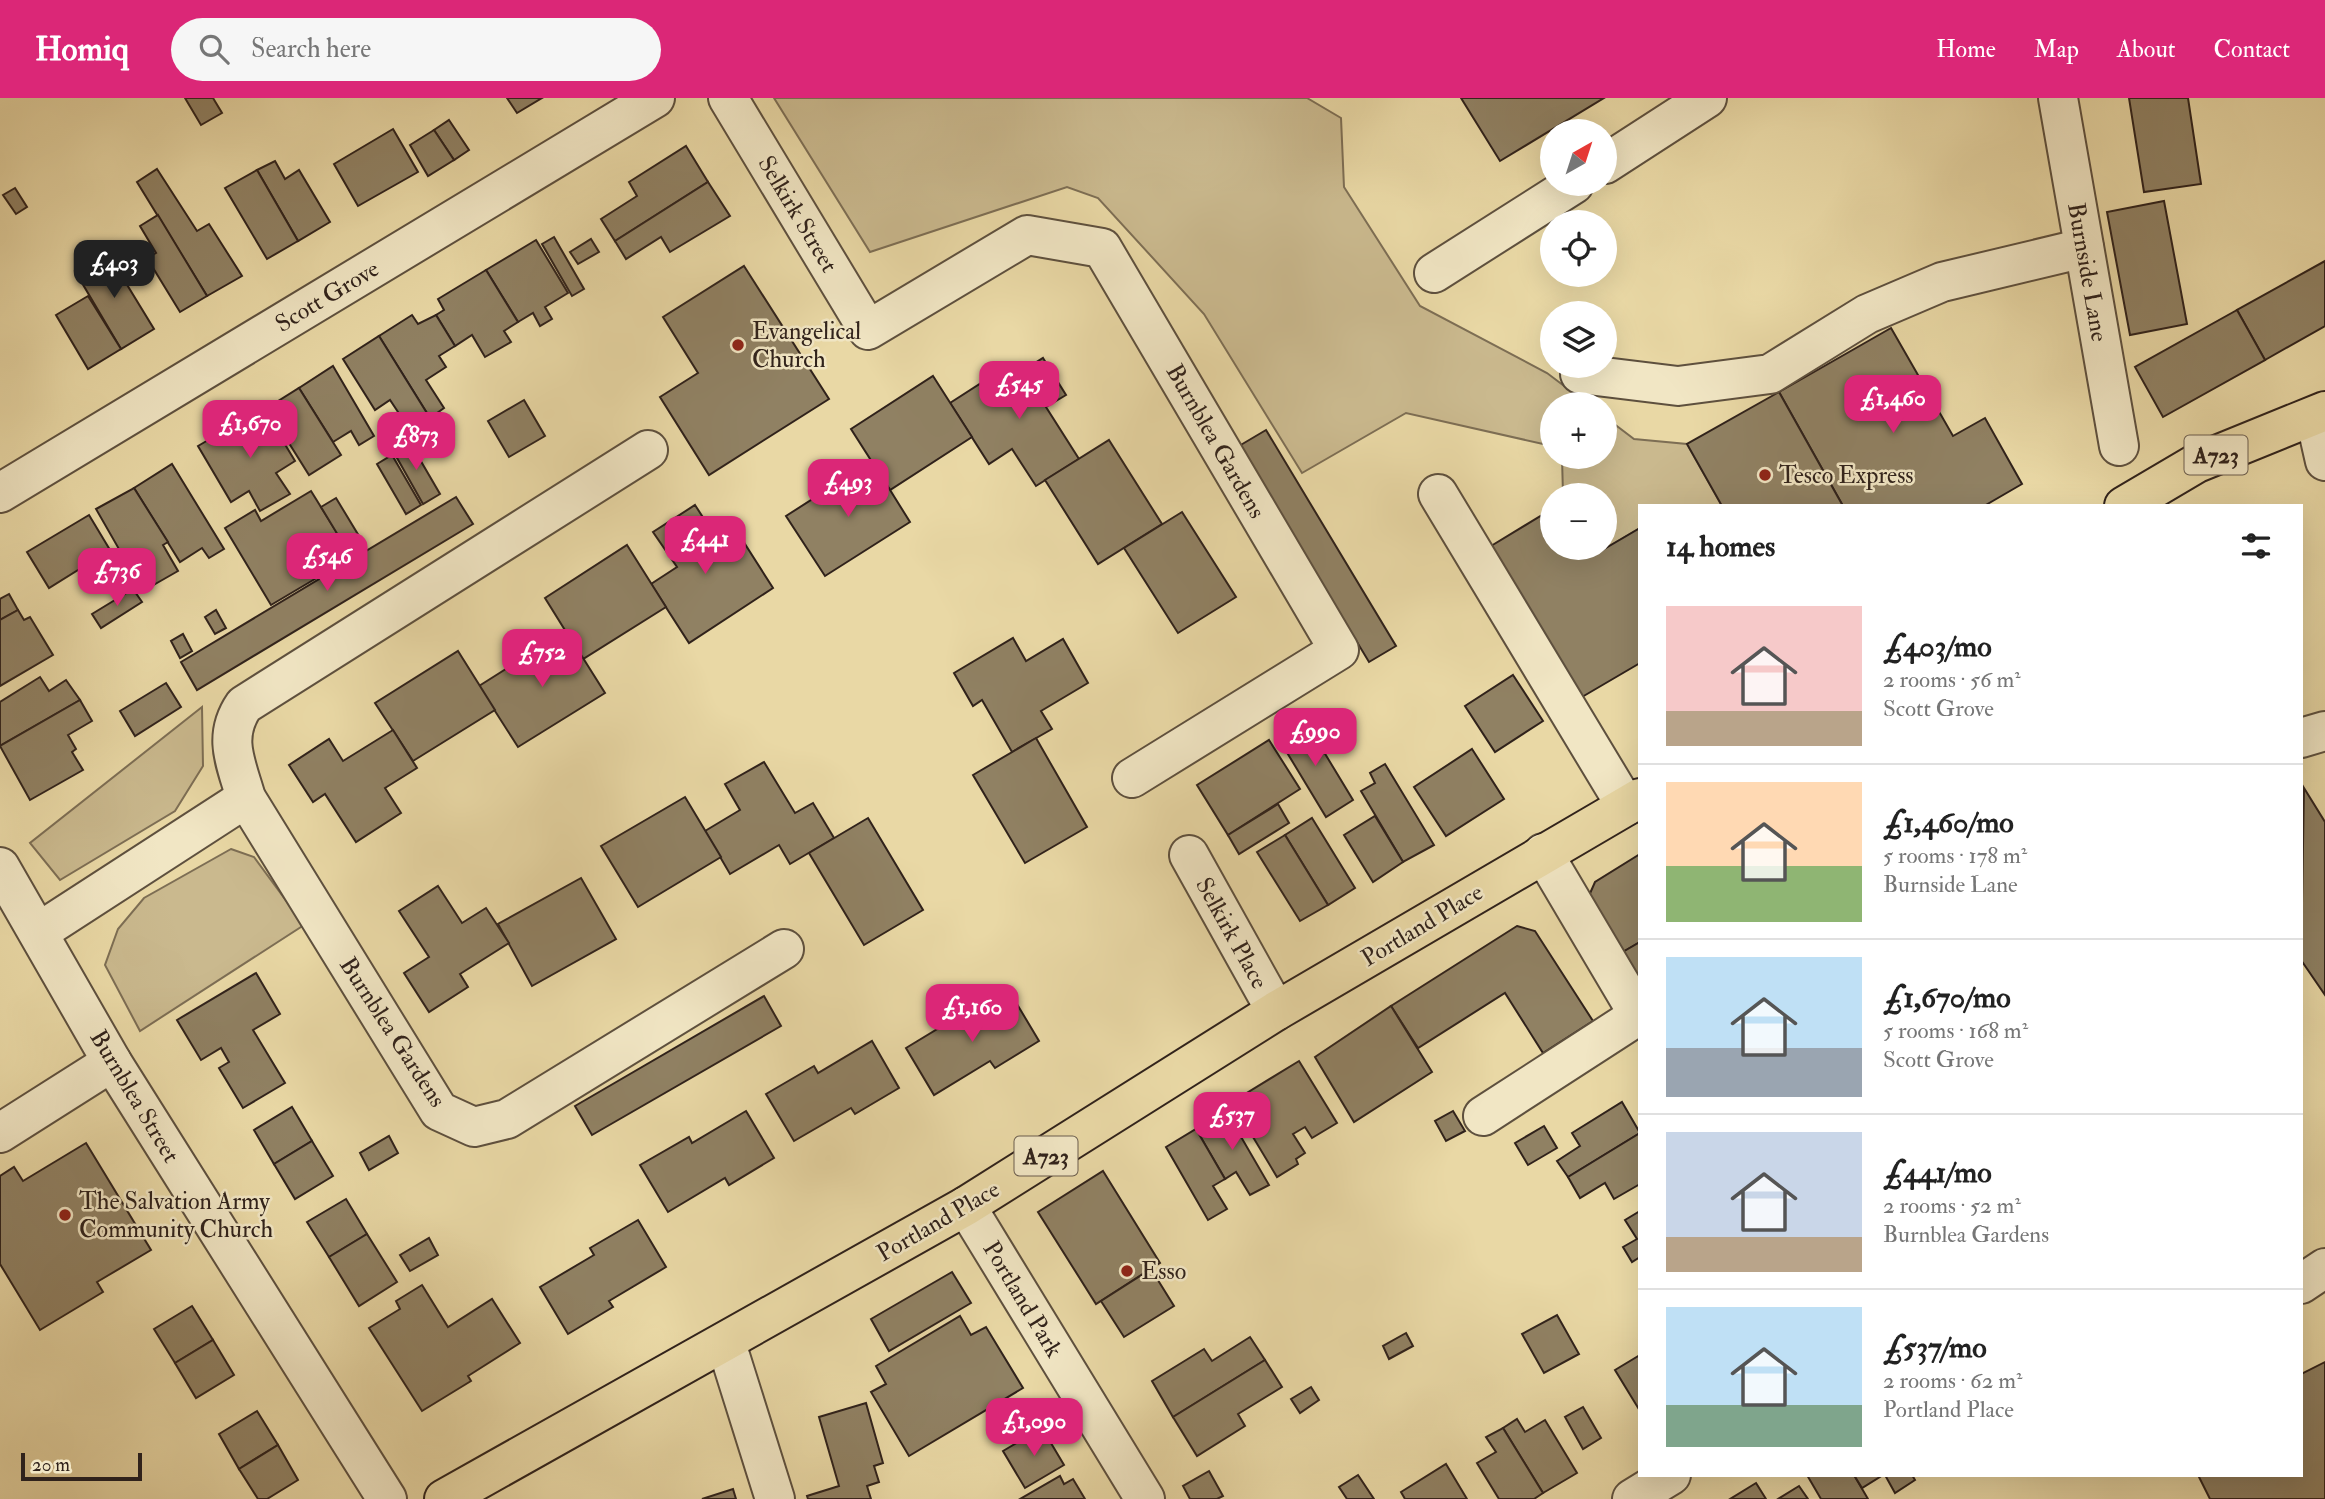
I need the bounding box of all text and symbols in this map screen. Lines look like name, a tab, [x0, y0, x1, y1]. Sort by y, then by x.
search box	[171, 18, 661, 81]
text: Homiq	[35, 29, 129, 70]
icon: search	[195, 30, 233, 68]
text: Search here	[251, 33, 371, 65]
text: Home	[1936, 34, 1996, 65]
text: Map	[2034, 34, 2079, 65]
text: About	[2117, 34, 2176, 65]
text: Contact	[2214, 34, 2290, 65]
north arrow	[1540, 119, 1617, 196]
map controls	[1540, 119, 1617, 560]
street label: Selkirk Street	[751, 150, 845, 278]
street label: Burnside Lane	[2060, 200, 2115, 344]
button: locate	[1540, 210, 1617, 287]
pin: £403	[73, 240, 155, 300]
text: £403	[90, 248, 138, 277]
street label: Scott Grove	[270, 253, 385, 340]
button: layers	[1540, 301, 1617, 378]
place label: Evangelical Church	[752, 316, 861, 375]
marker: Evangelical Church	[730, 337, 746, 353]
street label: Burnblea Gardens	[1159, 358, 1272, 524]
pin: £545	[978, 362, 1060, 421]
text: £545	[995, 369, 1043, 398]
pin: £1,460	[1836, 376, 1950, 435]
text: £1,460	[1860, 383, 1926, 412]
button: +	[1540, 392, 1617, 469]
pin: £1,670	[193, 400, 307, 460]
text: £1,670	[218, 408, 282, 437]
pin: £873	[375, 412, 457, 472]
text: £873	[393, 420, 439, 449]
road number: A723	[2184, 436, 2248, 474]
pin: £493	[807, 460, 889, 519]
place label: Tesco Express	[1779, 460, 1914, 491]
text: £493	[824, 467, 872, 496]
marker: Tesco Express	[1757, 467, 1773, 483]
button: −	[1540, 483, 1617, 560]
pin: £441	[664, 517, 746, 576]
text: £441	[681, 524, 729, 553]
icon: filters	[2237, 527, 2275, 565]
text: 14 homes	[1666, 528, 1775, 565]
pin: £546	[286, 533, 368, 593]
text: £546	[303, 541, 352, 570]
pin: £736	[76, 548, 158, 608]
text: £736	[94, 556, 140, 585]
text: £403/mo	[1883, 628, 1992, 665]
pin: £752	[501, 630, 583, 689]
icon: home	[1722, 634, 1806, 718]
text: £752	[518, 637, 566, 666]
text: 2 rooms · 56 m²	[1883, 665, 2021, 694]
text: Scott Grove	[1883, 694, 1994, 723]
pin: £990	[1274, 708, 1356, 768]
text: £990	[1290, 716, 1340, 745]
text: £1,460/mo	[1883, 804, 2014, 841]
icon: home	[1722, 810, 1806, 894]
text: 5 rooms · 178 m²	[1883, 841, 2027, 870]
text: Burnside Lane	[1883, 870, 2018, 899]
street label: Selkirk Place	[1188, 872, 1275, 994]
street label: Portland Place	[1356, 877, 1489, 974]
street label: Burnblea Gardens	[332, 951, 453, 1113]
text: £1,670/mo	[1883, 979, 2011, 1016]
pin: £1,160	[915, 984, 1029, 1044]
icon: home	[1722, 985, 1806, 1069]
text: £1,160	[942, 992, 1002, 1021]
text: 5 rooms · 168 m²	[1883, 1016, 2028, 1045]
street label: Burnblea Street	[83, 1024, 187, 1169]
text: Scott Grove	[1883, 1045, 1994, 1074]
pin: £537	[1191, 1093, 1273, 1152]
text: £537	[1210, 1100, 1254, 1129]
road number: A723	[1014, 1136, 1078, 1176]
text: £441/mo	[1883, 1154, 1992, 1191]
icon: home	[1722, 1160, 1806, 1244]
street label: Portland Place	[871, 1174, 1005, 1269]
place label: The Salvation Army Community Church	[79, 1186, 274, 1245]
text: 2 rooms · 52 m²	[1883, 1191, 2021, 1220]
marker: The Salvation Army Community Church	[57, 1207, 73, 1223]
text: Burnblea Gardens	[1883, 1220, 2049, 1249]
street label: Portland Park	[976, 1235, 1070, 1364]
place label: Esso	[1141, 1256, 1186, 1287]
marker: Esso	[1119, 1263, 1135, 1279]
text: £537/mo	[1883, 1329, 1987, 1366]
icon: home	[1722, 1335, 1806, 1419]
text: 2 rooms · 62 m²	[1883, 1366, 2022, 1395]
text: Portland Place	[1883, 1395, 2014, 1424]
pin: £1,090	[977, 1398, 1091, 1458]
text: £1,090	[1002, 1406, 1066, 1435]
scale bar	[21, 1450, 142, 1482]
text: 20 m	[32, 1453, 70, 1477]

